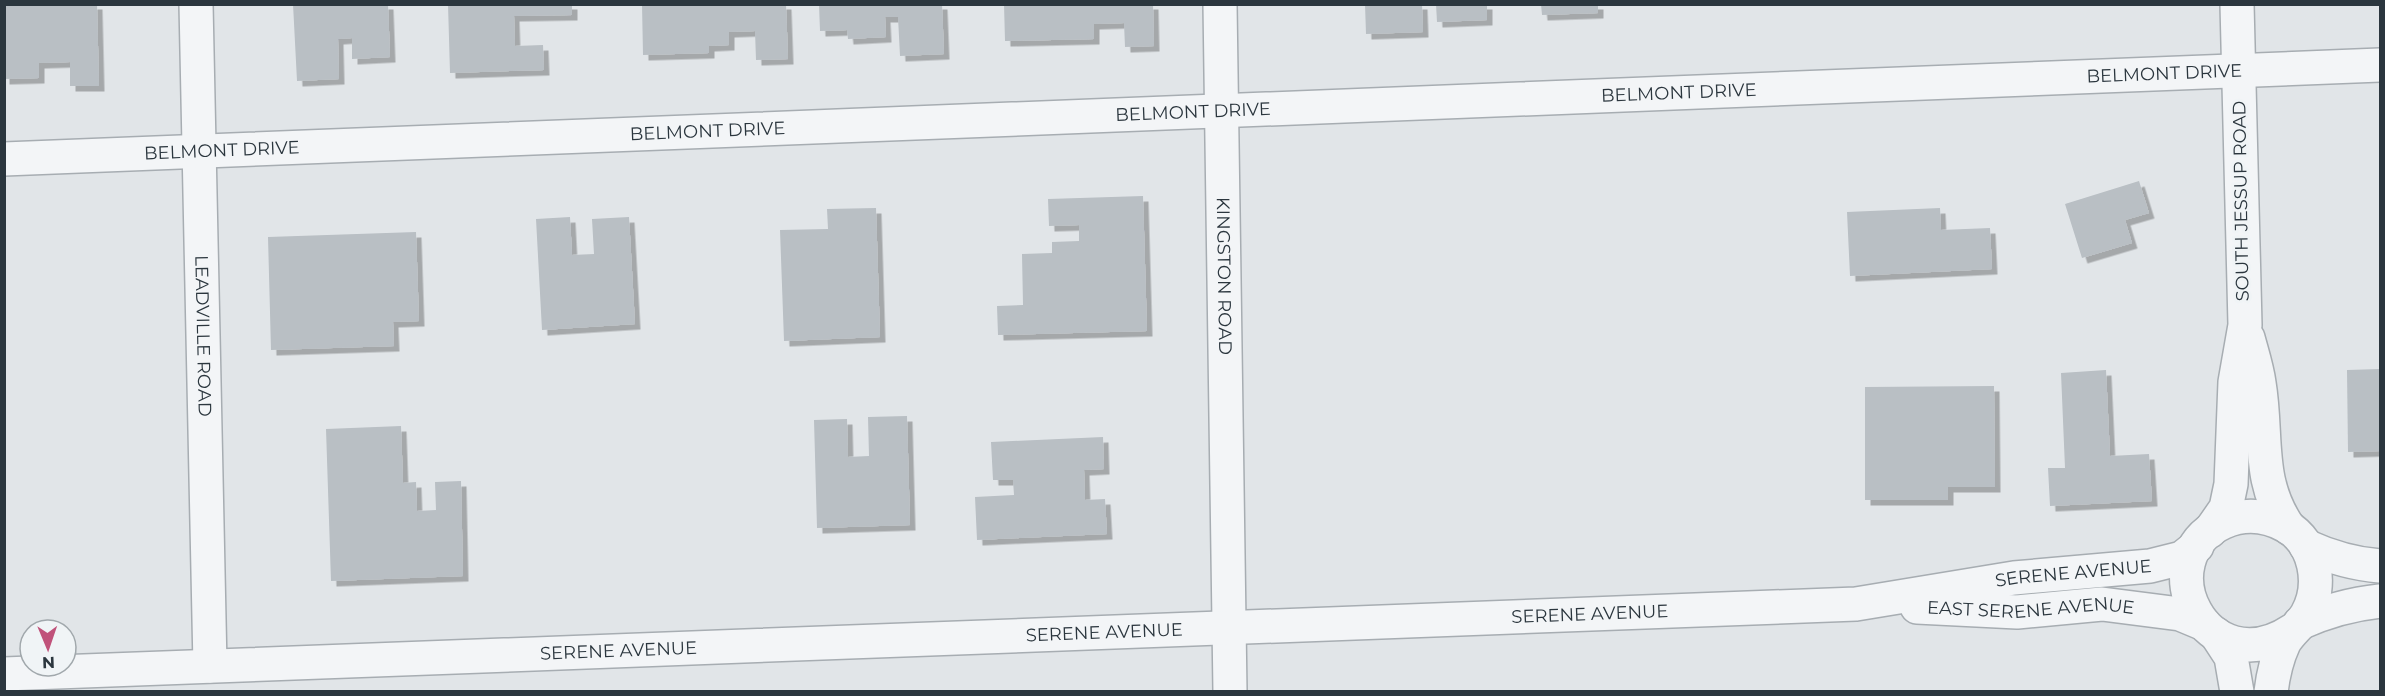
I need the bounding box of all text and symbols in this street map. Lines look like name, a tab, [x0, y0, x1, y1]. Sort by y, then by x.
street label: BELMONT DRIVE	[2086, 59, 2243, 88]
street label: BELMONT DRIVE	[1600, 79, 1757, 107]
street label: BELMONT DRIVE	[1115, 98, 1271, 126]
street label: SOUTH JESSUP ROAD	[2228, 100, 2254, 302]
street label: BELMONT DRIVE	[629, 117, 786, 145]
street label: BELMONT DRIVE	[144, 136, 300, 164]
street label: KINGSTON ROAD	[1212, 197, 1236, 355]
street label: LEADVILLE ROAD	[190, 255, 216, 417]
street label: SERENE AVENUE	[1993, 555, 2153, 592]
street label: EAST SERENE AVENUE	[1926, 592, 2136, 623]
street label: SERENE AVENUE	[1511, 600, 1669, 628]
north arrow	[18, 618, 78, 678]
street label: SERENE AVENUE	[1025, 618, 1183, 646]
street label: SERENE AVENUE	[540, 637, 697, 665]
text: N	[42, 653, 55, 672]

